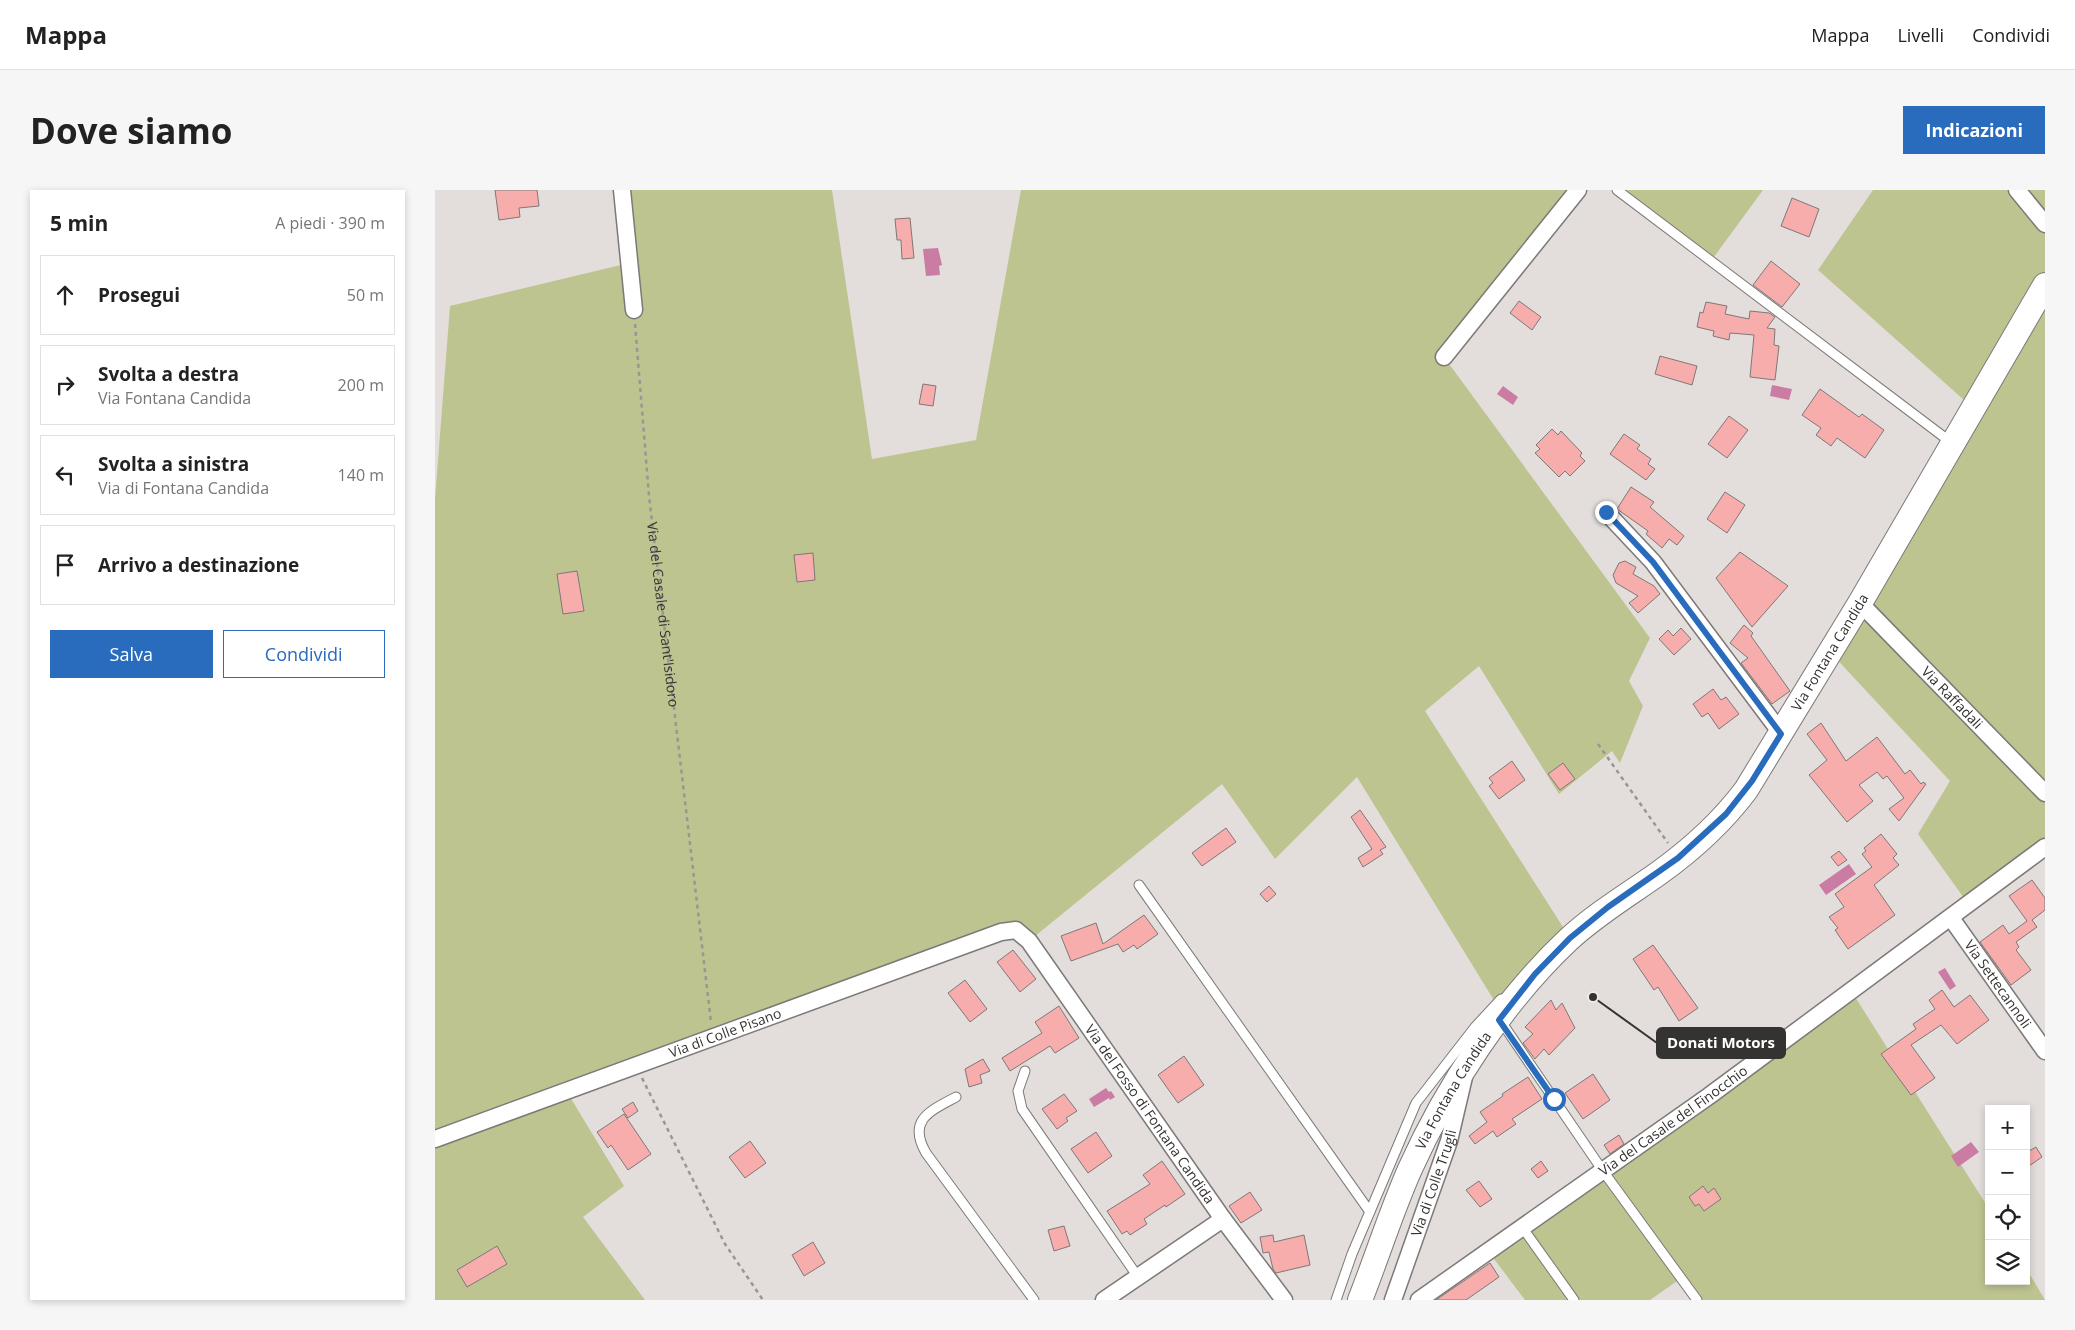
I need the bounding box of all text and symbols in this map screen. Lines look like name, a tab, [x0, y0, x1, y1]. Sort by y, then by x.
text: Mappa	[25, 18, 107, 51]
text: Mappa	[1811, 23, 1869, 47]
text: Livelli	[1897, 23, 1944, 47]
text: Condividi	[1972, 23, 2050, 47]
button: Indicazioni	[1903, 106, 2045, 154]
text: Dove siamo	[30, 107, 233, 154]
text: 5 min	[50, 209, 108, 237]
text: A piedi · 390 m	[275, 212, 385, 234]
icon: ahead	[51, 281, 79, 309]
text: Prosegui	[98, 282, 180, 308]
text: 50 m	[347, 284, 384, 306]
text: Svolta a destra	[98, 361, 239, 387]
icon: right	[51, 371, 79, 399]
text: 200 m	[338, 374, 384, 396]
text: Via Fontana Candida	[98, 387, 251, 409]
text: Svolta a sinistra	[98, 451, 249, 477]
icon: left	[51, 461, 79, 489]
text: 140 m	[338, 464, 384, 486]
text: Via di Fontana Candida	[98, 477, 269, 499]
route end	[1595, 501, 1618, 524]
street label: Via del Casale di Sant'Isidoro	[643, 521, 684, 708]
icon: arrive	[51, 551, 79, 579]
text: Arrivo a destinazione	[98, 552, 299, 578]
street label: Via Fontana Candida	[1786, 590, 1872, 714]
button: Salva	[50, 630, 213, 678]
button: Condividi	[223, 630, 385, 678]
street label: Via Raffadali	[1918, 662, 1987, 733]
street label: Via Settecannoli	[1960, 936, 2036, 1032]
street label: Via di Colle Pisano	[666, 1003, 784, 1062]
street label: Via del Fosso di Fontana Candida	[1081, 1020, 1219, 1207]
street label: Via Fontana Candida	[1411, 1027, 1495, 1152]
callout: Donati Motors	[1657, 1028, 1785, 1058]
text: Donati Motors	[1667, 1032, 1775, 1052]
street label: Via del Casale del Finocchio	[1595, 1061, 1751, 1180]
route start	[1543, 1088, 1566, 1111]
map controls	[1985, 1105, 2030, 1285]
button: +	[1985, 1105, 2030, 1150]
street label: Via di Colle Trugli	[1406, 1128, 1460, 1239]
button: −	[1985, 1150, 2030, 1195]
button: locate	[1985, 1195, 2030, 1240]
button: layers	[1985, 1240, 2030, 1285]

